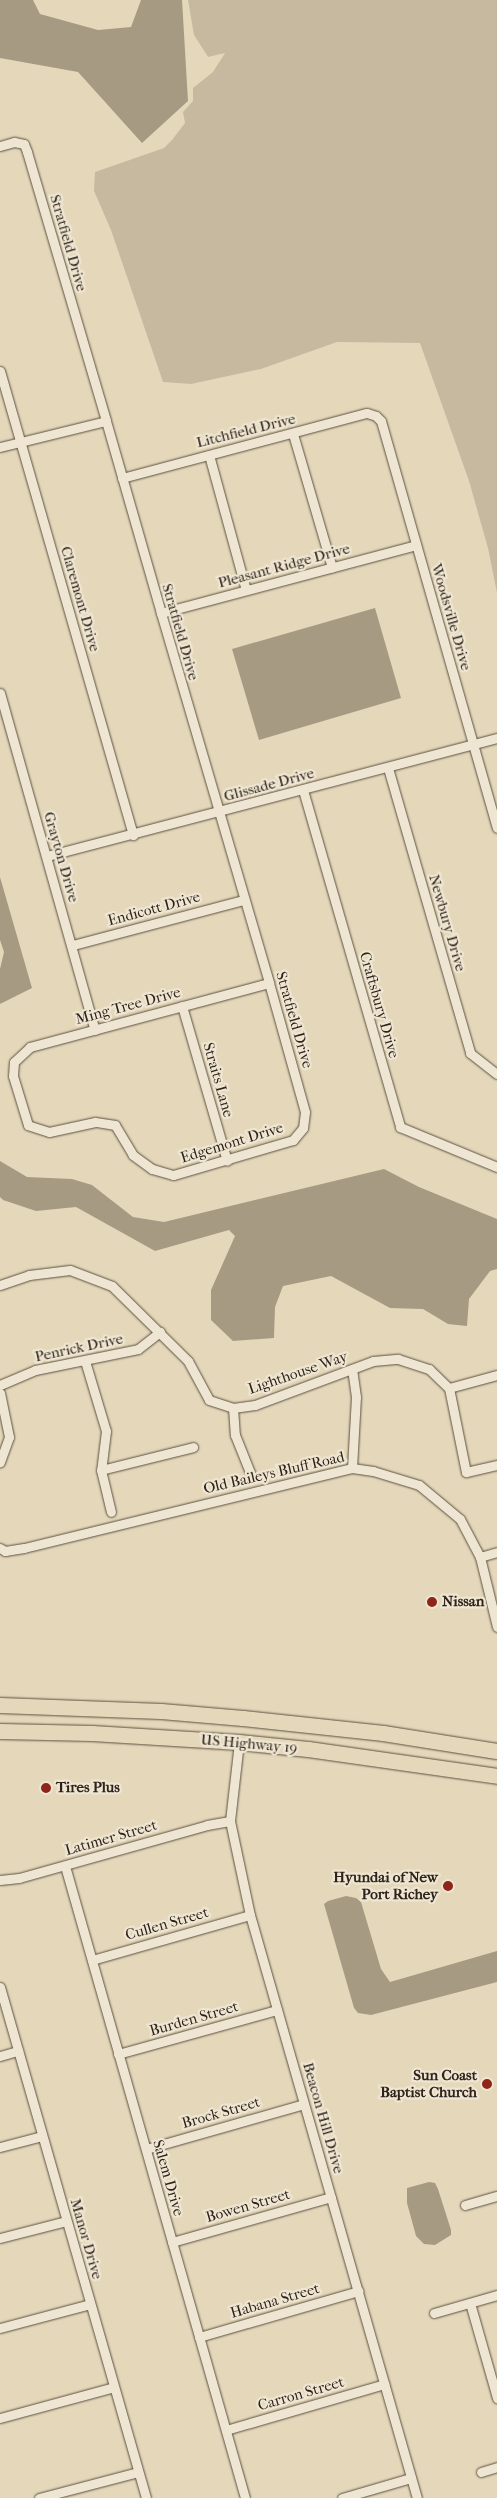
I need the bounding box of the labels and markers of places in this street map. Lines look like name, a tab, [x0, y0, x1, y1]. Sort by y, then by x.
place label: Nissan	[442, 1593, 484, 1611]
marker: Nissan	[426, 1596, 438, 1608]
place label: Tires Plus	[56, 1779, 120, 1797]
marker: Tires Plus	[40, 1782, 52, 1794]
place label: Hyundai of New Port Richey	[333, 1868, 438, 1903]
marker: Hyundai of New Port Richey	[442, 1880, 454, 1892]
place label: Sun Coast Baptist Church	[380, 2066, 477, 2101]
marker: Sun Coast Baptist Church	[481, 2078, 493, 2090]

